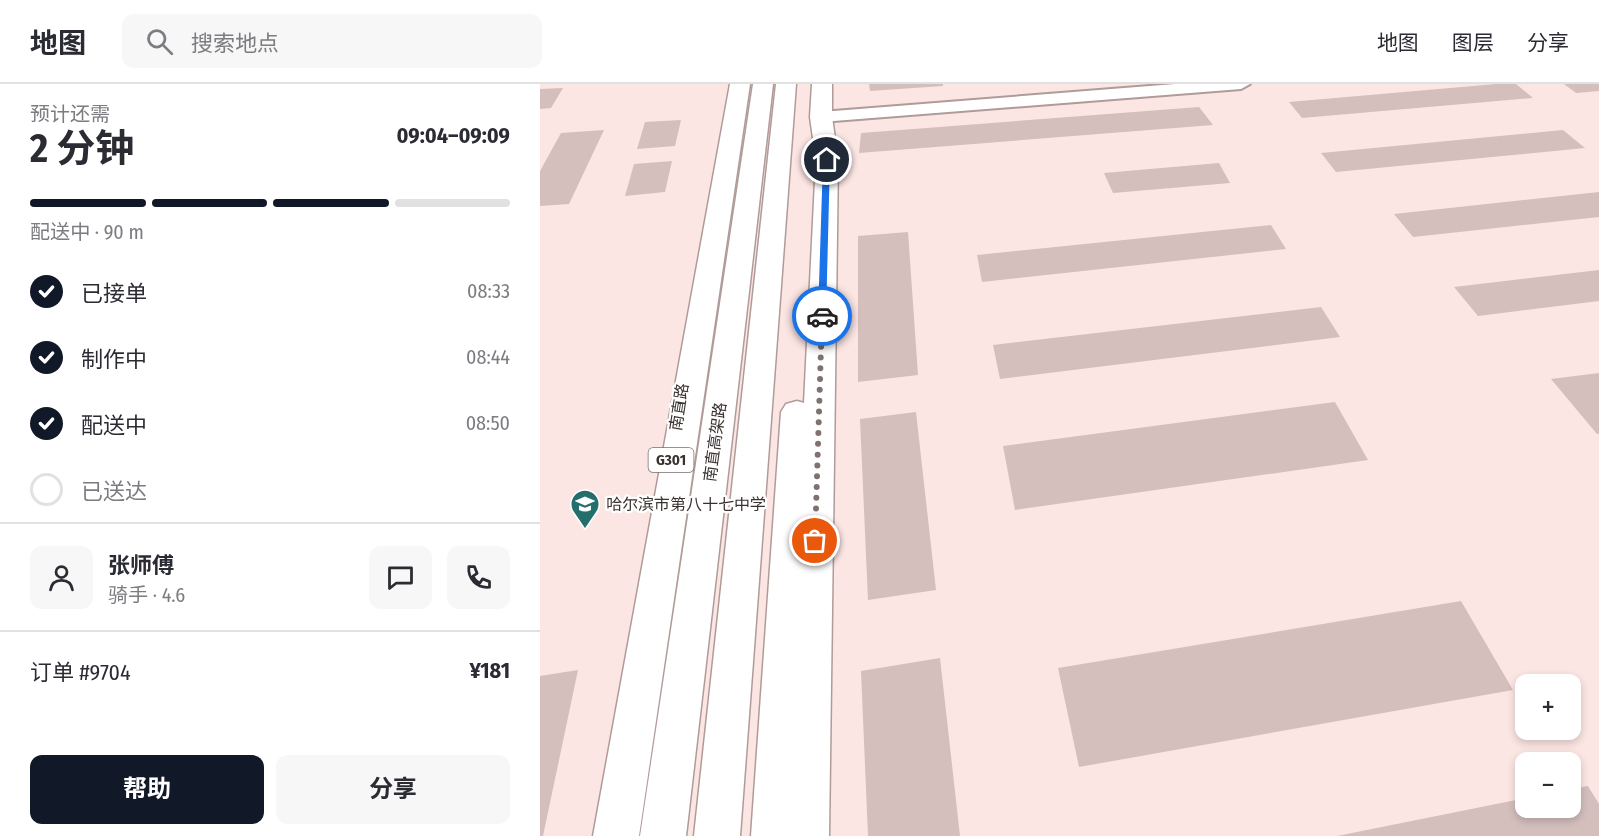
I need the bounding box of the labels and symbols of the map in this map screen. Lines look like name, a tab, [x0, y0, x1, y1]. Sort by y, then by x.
pin	[801, 134, 852, 185]
courier	[792, 286, 852, 346]
street label: 南直路	[666, 382, 692, 432]
street label: 南直高架路	[700, 401, 730, 483]
road number: G301	[648, 448, 694, 472]
school or university icon: 哈尔滨市第八十七中学	[569, 488, 601, 530]
place label: 哈尔滨市第八十七中学	[606, 495, 766, 514]
pin	[789, 515, 840, 566]

